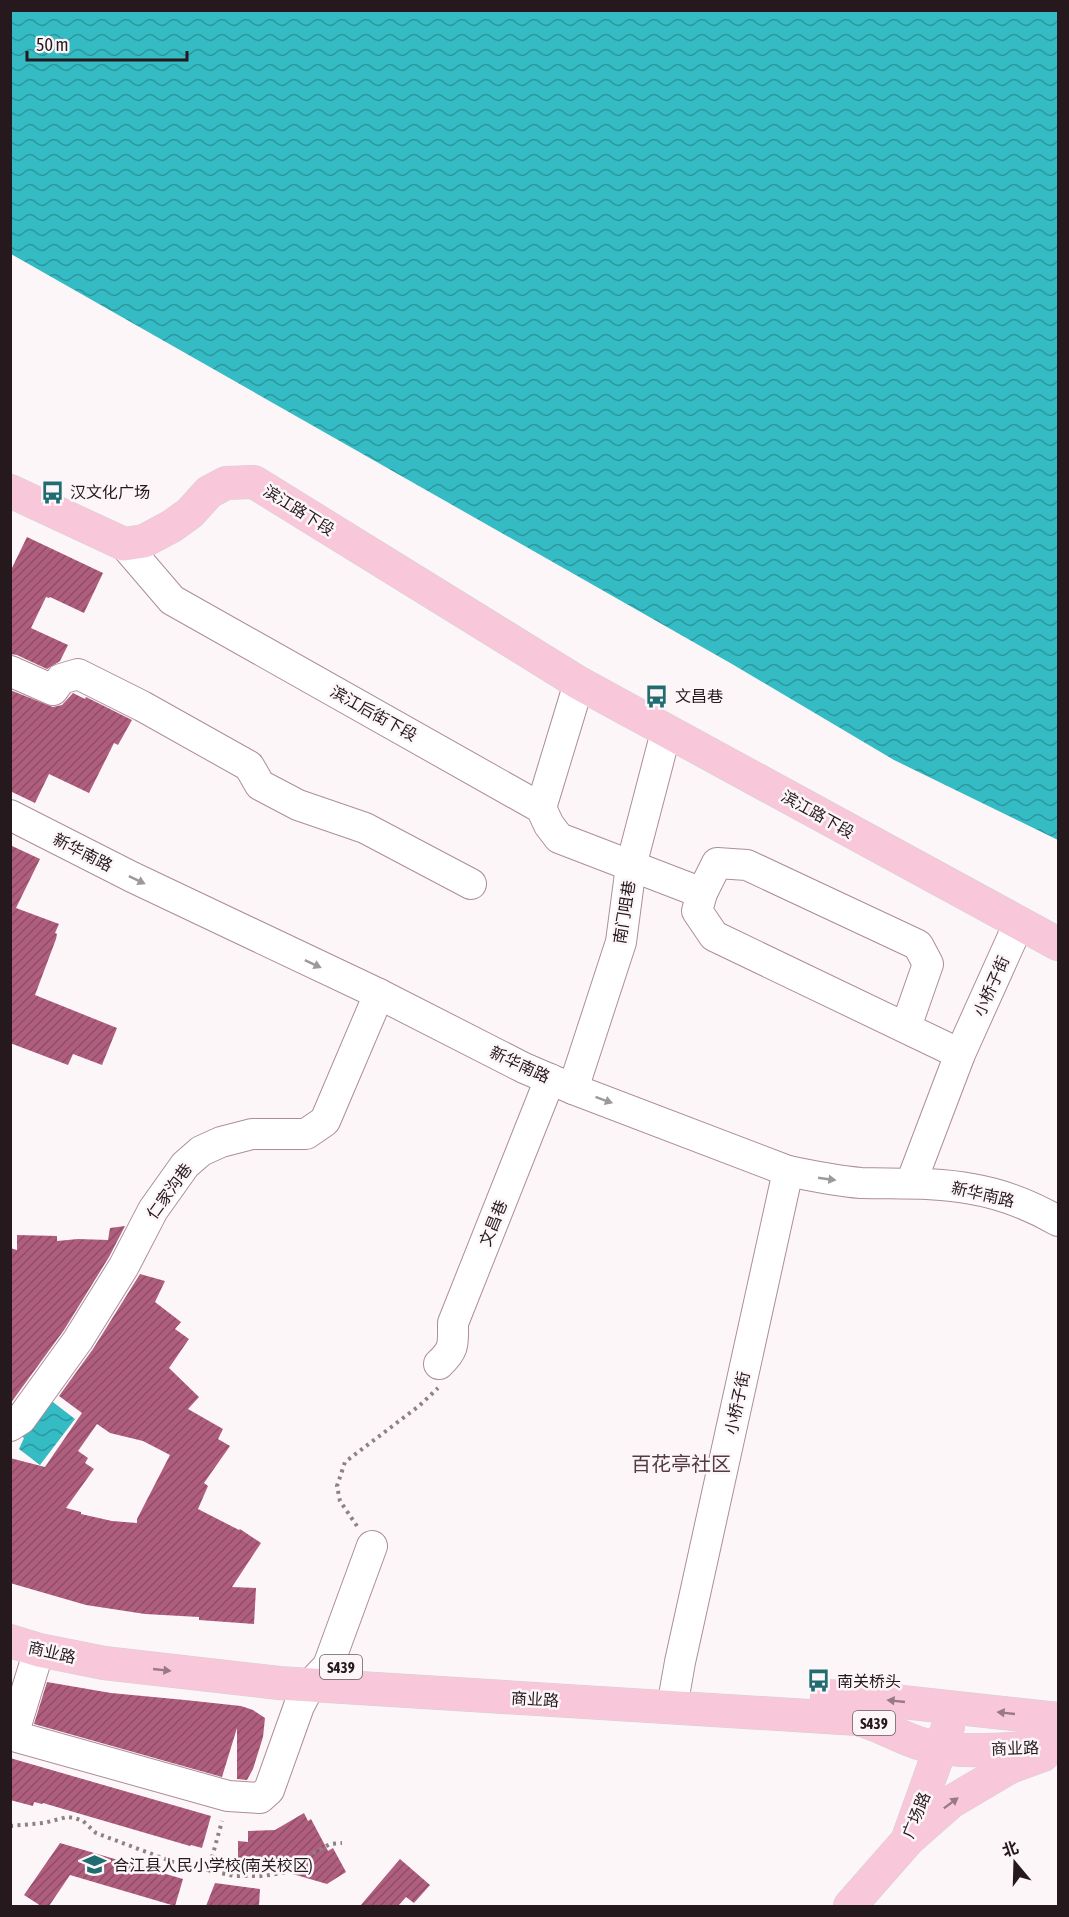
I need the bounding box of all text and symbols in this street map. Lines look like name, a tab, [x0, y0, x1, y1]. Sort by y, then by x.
scale bar	[27, 24, 188, 62]
text: 50 m	[36, 34, 68, 55]
bus stop icon: 汉文化广场	[39, 479, 65, 505]
street label: 滨江路下段	[260, 481, 338, 539]
place label: 汉文化广场	[70, 483, 150, 501]
street label: 滨江后街下段	[328, 682, 420, 744]
bus stop icon: 文昌巷	[644, 683, 670, 709]
place label: 文昌巷	[675, 687, 723, 705]
street label: 滨江路下段	[779, 787, 857, 841]
street label: 新华南路	[50, 829, 116, 875]
one-way arrow	[129, 875, 146, 884]
street label: 南门咀巷	[610, 879, 638, 945]
street label: 小桥子街	[970, 953, 1012, 1019]
one-way arrow	[305, 959, 322, 968]
street label: 新华南路	[487, 1042, 553, 1086]
one-way arrow	[595, 1096, 613, 1106]
street label: 仁家沟巷	[143, 1160, 195, 1222]
one-way arrow	[817, 1174, 836, 1183]
street label: 新华南路	[950, 1178, 1016, 1210]
street label: 文昌巷	[476, 1197, 510, 1249]
street label: 小桥子街	[722, 1370, 752, 1436]
district label: 百花亭社区	[631, 1452, 731, 1475]
street label: 商业路	[27, 1638, 77, 1666]
road number: S439	[320, 1655, 362, 1679]
one-way arrow	[152, 1665, 171, 1675]
bus stop icon: 南关桥头	[806, 1668, 832, 1694]
place label: 南关桥头	[837, 1672, 901, 1690]
street label: 商业路	[511, 1689, 559, 1709]
one-way arrow	[887, 1696, 906, 1706]
one-way arrow	[997, 1708, 1016, 1718]
road number: S439	[853, 1711, 895, 1735]
street label: 商业路	[991, 1738, 1039, 1758]
street label: 广场路	[899, 1789, 933, 1841]
one-way arrow	[944, 1798, 959, 1810]
north arrow	[985, 1833, 1045, 1893]
text: 北	[1000, 1838, 1021, 1860]
school or university icon: 合江县人民小学校(南关校区)	[82, 1852, 108, 1878]
place label: 合江县人民小学校(南关校区)	[113, 1856, 313, 1875]

